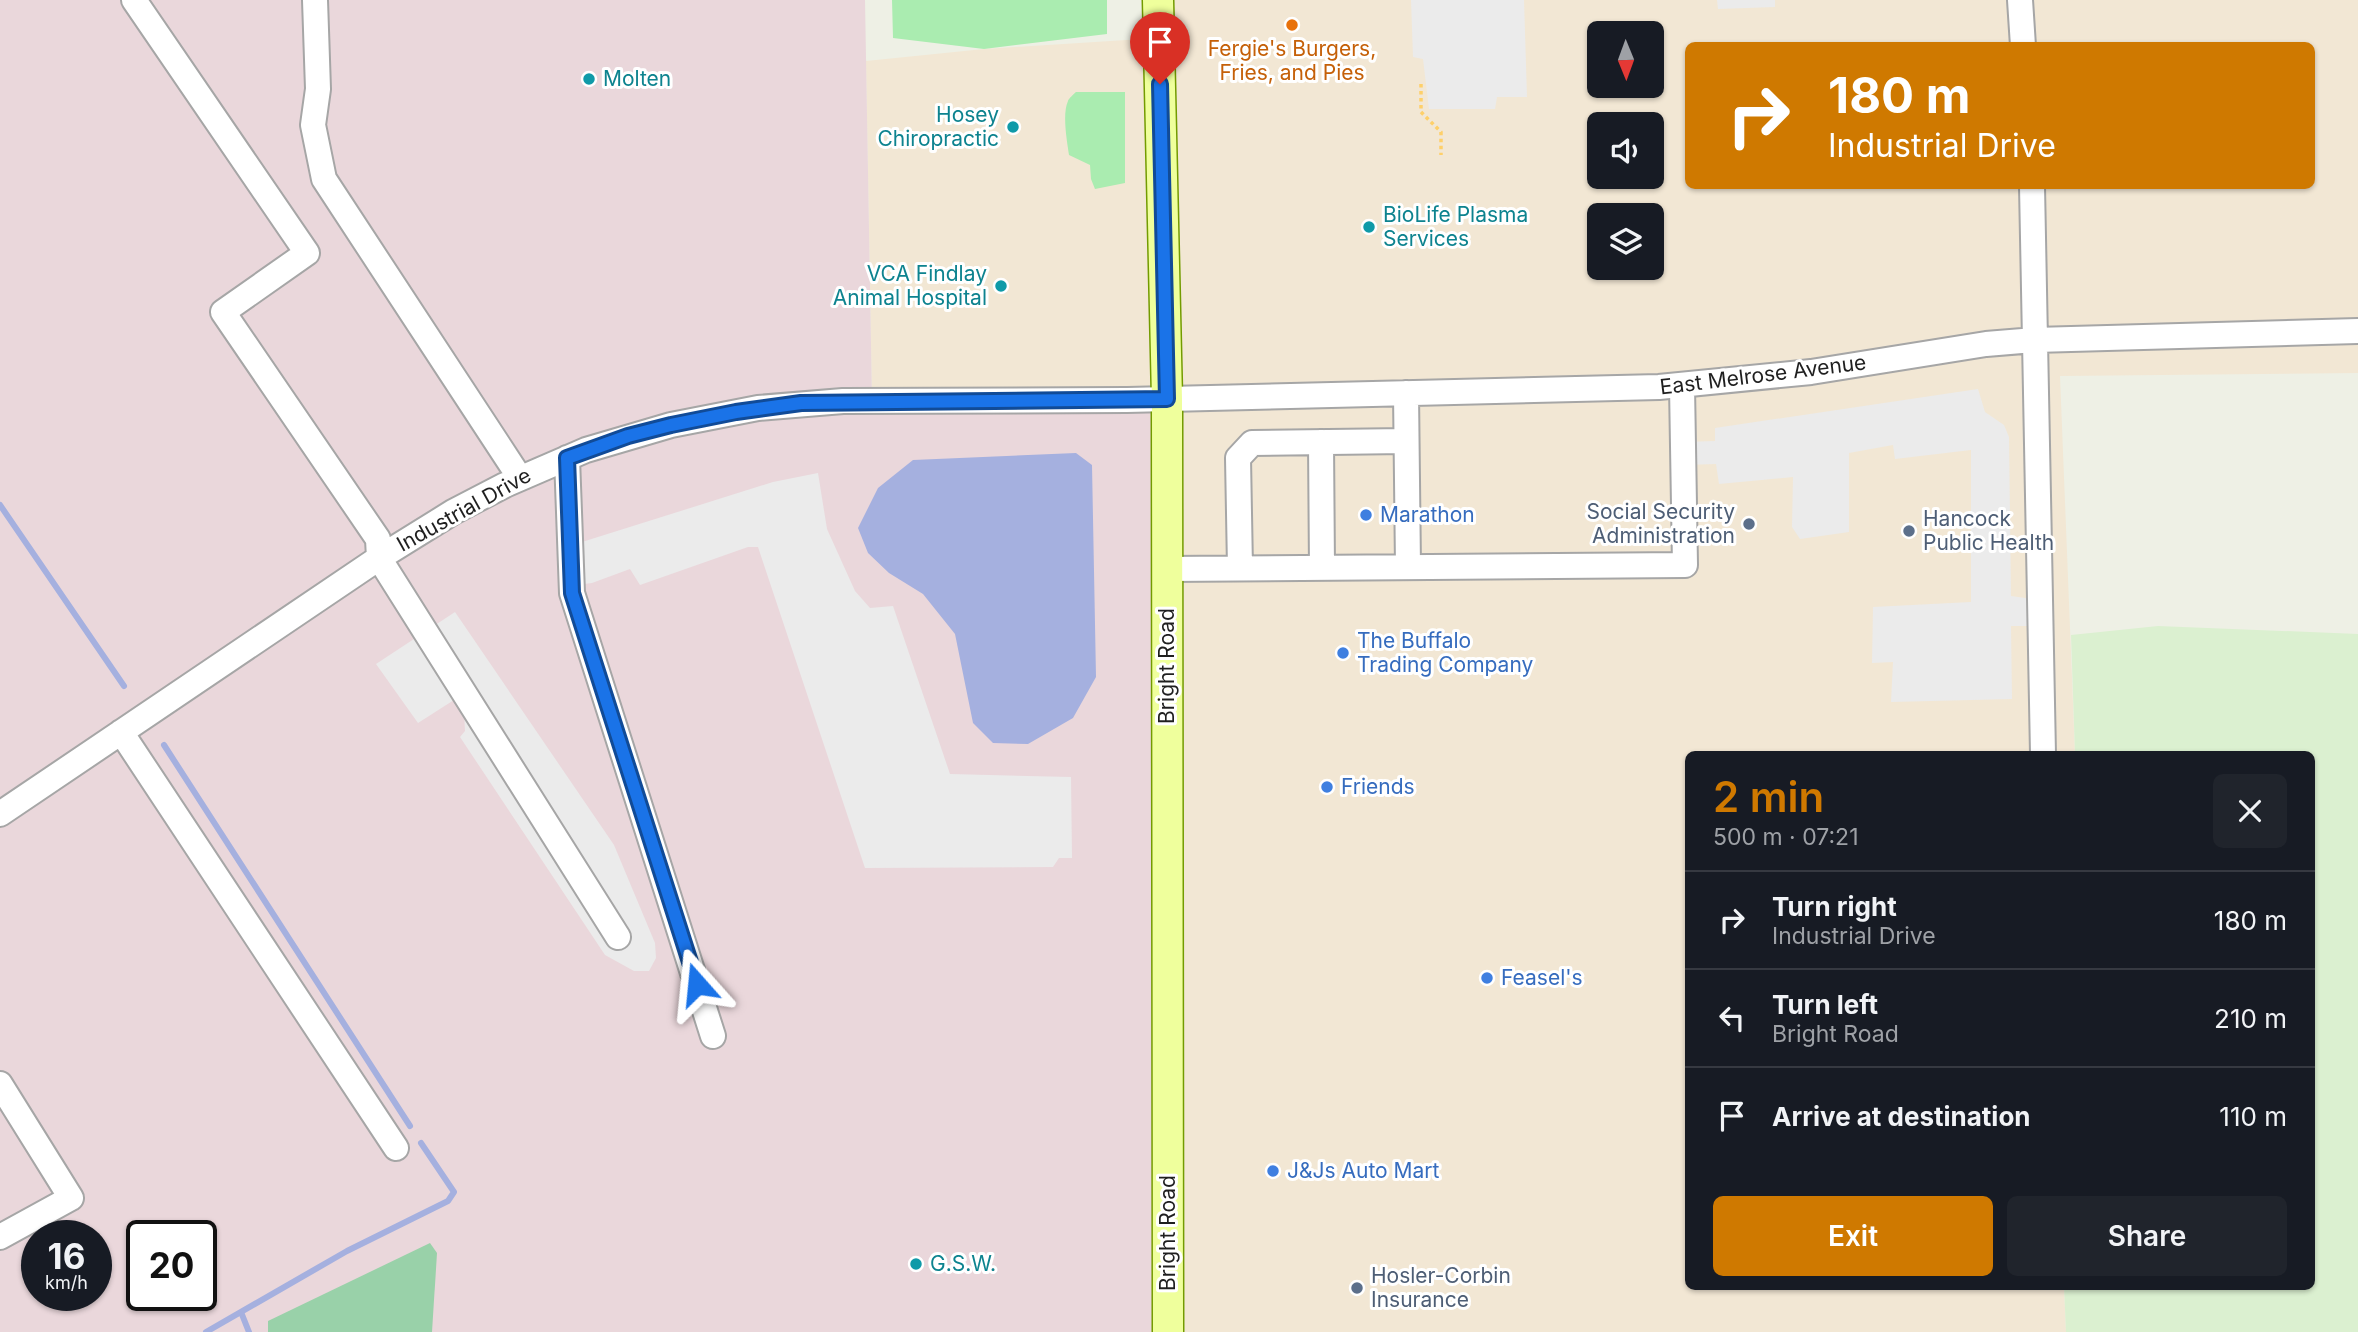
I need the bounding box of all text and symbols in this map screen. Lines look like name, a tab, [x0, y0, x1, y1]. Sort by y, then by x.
pin	[1130, 12.0, 1190, 84]
marker: Fergie's Burgers, Fries, and Pies	[1284, 17, 1300, 33]
north arrow	[1587, 21, 1664, 98]
map controls	[1587, 21, 1664, 280]
icon: arrive	[1141, 23, 1179, 61]
place label: Fergie's Burgers, Fries, and Pies	[1208, 36, 1376, 85]
place label: Molten	[603, 66, 671, 91]
text: 180 m	[1828, 66, 1970, 125]
icon: right	[1713, 70, 1804, 161]
marker: Molten	[581, 71, 597, 87]
place label: Hosey Chiropractic	[878, 102, 999, 151]
button: sound	[1587, 112, 1664, 189]
marker: Hosey Chiropractic	[1005, 119, 1021, 135]
text: Industrial Drive	[1828, 126, 2056, 165]
place label: BioLife Plasma Services	[1383, 202, 1528, 251]
button: layers	[1587, 203, 1664, 280]
marker: BioLife Plasma Services	[1361, 219, 1377, 235]
place label: VCA Findlay Animal Hospital	[833, 261, 987, 310]
marker: VCA Findlay Animal Hospital	[993, 278, 1009, 294]
street label: East Melrose Avenue	[1658, 349, 1868, 400]
street label: Industrial Drive	[392, 462, 535, 557]
place label: Social Security Administration	[1587, 499, 1735, 548]
place label: Marathon	[1380, 502, 1475, 527]
place label: Hancock Public Health	[1923, 506, 2054, 555]
marker: Marathon	[1358, 507, 1374, 523]
marker: Social Security Administration	[1741, 516, 1757, 532]
marker: Hancock Public Health	[1901, 523, 1917, 539]
street label: Bright Road	[1154, 608, 1179, 724]
place label: The Buffalo Trading Company	[1357, 628, 1533, 677]
marker: The Buffalo Trading Company	[1335, 645, 1351, 661]
text: 2 min	[1713, 771, 1824, 822]
place label: Friends	[1341, 774, 1415, 799]
button: close	[2213, 774, 2287, 848]
marker: Friends	[1319, 779, 1335, 795]
text: 500 m · 07:21	[1713, 823, 1859, 851]
text: Turn right	[1772, 891, 1897, 922]
icon: right	[1713, 901, 1751, 939]
text: 180 m	[2214, 905, 2287, 936]
text: Industrial Drive	[1772, 922, 1936, 950]
position arrow	[660, 947, 734, 1021]
place label: Feasel's	[1501, 965, 1583, 990]
marker: Feasel's	[1479, 970, 1495, 986]
text: Turn left	[1772, 989, 1878, 1020]
icon: left	[1713, 999, 1751, 1037]
text: 210 m	[2214, 1003, 2287, 1034]
text: Bright Road	[1772, 1020, 1899, 1048]
icon: arrive	[1713, 1097, 1751, 1135]
text: Arrive at destination	[1772, 1101, 2031, 1132]
text: 110 m	[2219, 1101, 2287, 1132]
place label: J&Js Auto Mart	[1287, 1158, 1440, 1183]
marker: J&Js Auto Mart	[1265, 1163, 1281, 1179]
street label: Bright Road	[1155, 1175, 1180, 1291]
button: Exit	[1713, 1196, 1993, 1276]
button: Share	[2007, 1196, 2287, 1276]
speed limit sign: 20	[126, 1220, 217, 1311]
text: 16	[48, 1235, 85, 1277]
place label: G.S.W.	[930, 1251, 996, 1276]
marker: G.S.W.	[908, 1256, 924, 1272]
place label: Hosler-Corbin Insurance	[1371, 1263, 1511, 1312]
text: km/h	[45, 1272, 88, 1293]
marker: Hosler-Corbin Insurance	[1349, 1280, 1365, 1296]

